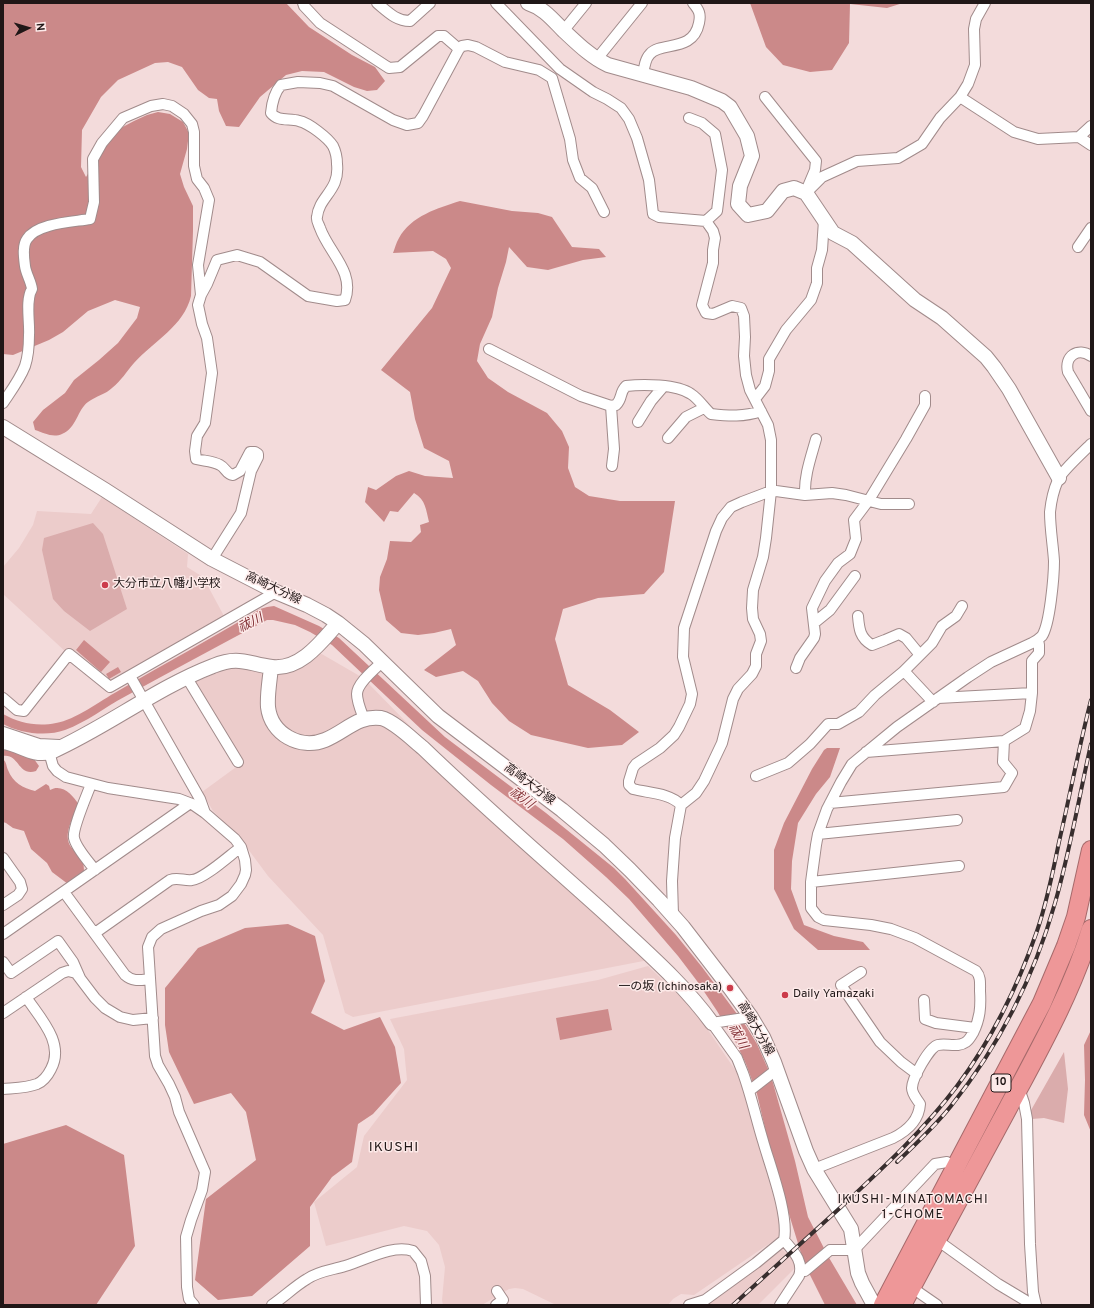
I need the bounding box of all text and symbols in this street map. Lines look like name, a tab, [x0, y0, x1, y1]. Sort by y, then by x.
north arrow	[8, 8, 48, 48]
text: N	[33, 22, 47, 32]
street label: 高崎大分線	[243, 570, 303, 608]
place label: 大分市立八幡小学校	[113, 578, 221, 592]
marker: 大分市立八幡小学校	[100, 580, 110, 590]
water label: 祓川	[236, 611, 266, 637]
street label: 高崎大分線	[501, 761, 557, 809]
water label: 祓川	[506, 785, 536, 813]
place label: 一の坂 (Ichinosaka)	[618, 981, 722, 995]
marker: 一の坂 (Ichinosaka)	[725, 983, 735, 993]
place label: Daily Yamazaki	[793, 988, 874, 1002]
marker: Daily Yamazaki	[780, 990, 790, 1000]
street label: 高崎大分線	[734, 999, 776, 1059]
water label: 祓川	[724, 1022, 750, 1052]
road number: 10	[991, 1074, 1011, 1092]
district label: IKUSHI	[369, 1140, 419, 1156]
district label: IKUSHI-MINATOMACHI 1-CHOME	[837, 1192, 989, 1223]

